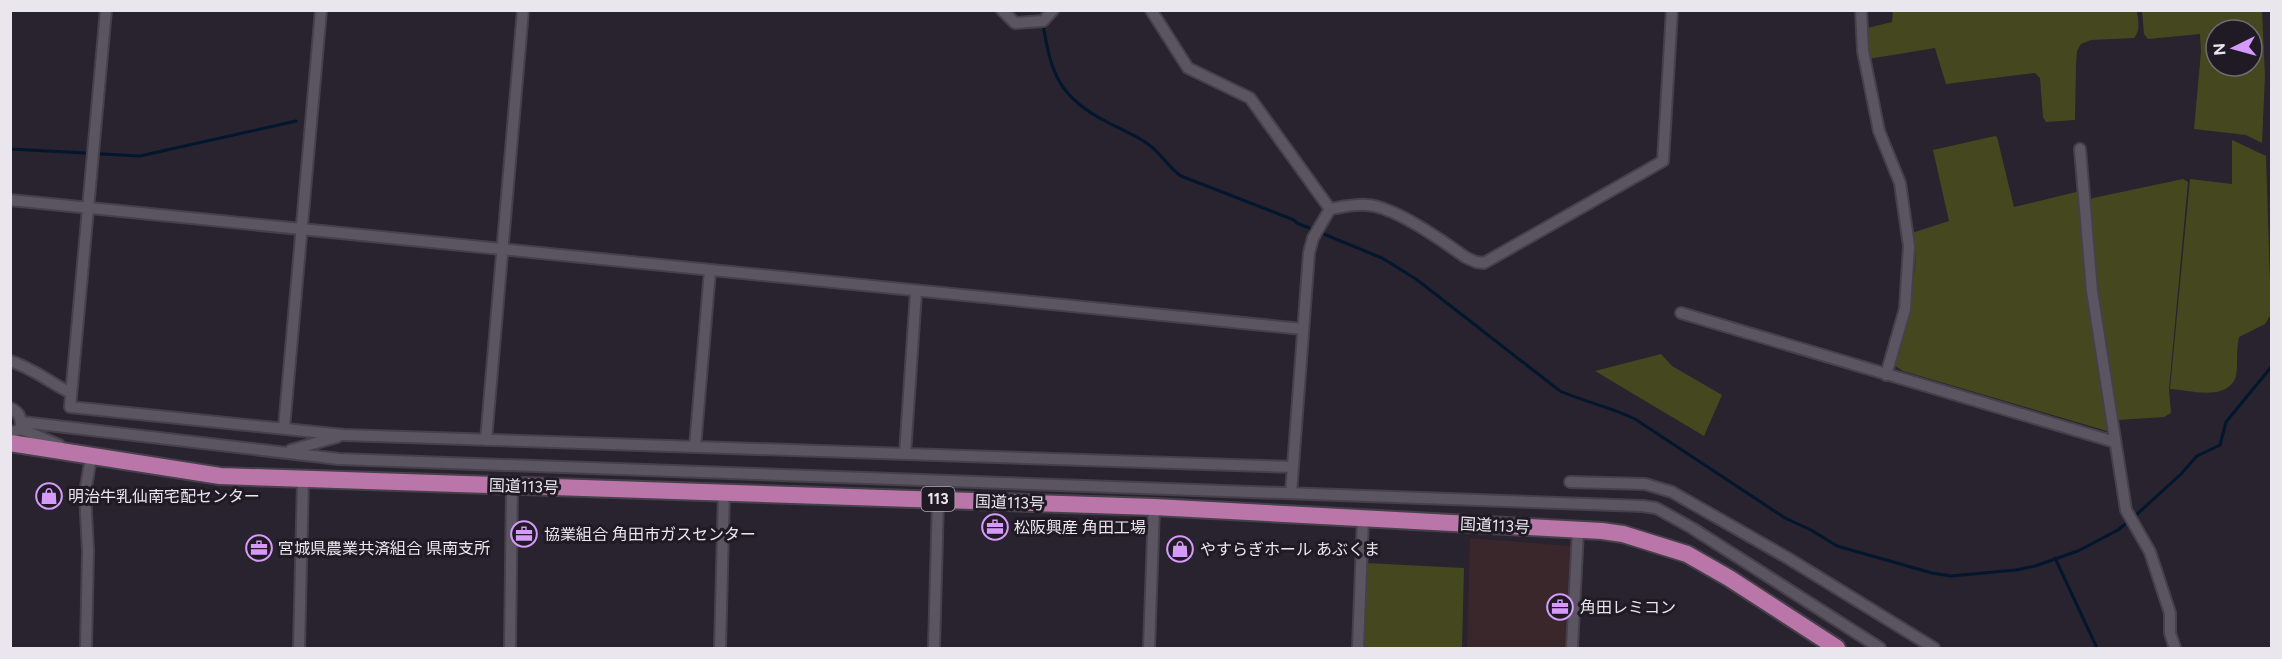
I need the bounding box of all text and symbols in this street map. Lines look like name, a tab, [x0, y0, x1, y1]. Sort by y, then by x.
north arrow	[2204, 18, 2264, 78]
text: N	[2210, 42, 2230, 56]
street label: 国道113号	[489, 476, 559, 497]
shop icon: 明治牛乳仙南宅配センター	[34, 481, 64, 511]
place label: 明治牛乳仙南宅配センター	[68, 487, 260, 506]
road number: 113	[922, 487, 954, 511]
street label: 国道113号	[975, 492, 1045, 513]
office icon: 松阪興産 角田工場	[980, 512, 1010, 542]
street label: 国道113号	[1460, 514, 1530, 537]
place label: 松阪興産 角田工場	[1014, 518, 1146, 537]
office icon: 協業組合 角田市ガスセンター	[509, 519, 539, 549]
place label: 協業組合 角田市ガスセンター	[544, 525, 756, 544]
office icon: 宮城県農業共済組合 県南支所	[244, 533, 274, 563]
shop icon: やすらぎホール あぶくま	[1165, 534, 1195, 564]
place label: 宮城県農業共済組合 県南支所	[278, 539, 490, 558]
place label: やすらぎホール あぶくま	[1200, 540, 1380, 559]
office icon: 角田レミコン	[1545, 592, 1575, 622]
place label: 角田レミコン	[1580, 598, 1676, 617]

